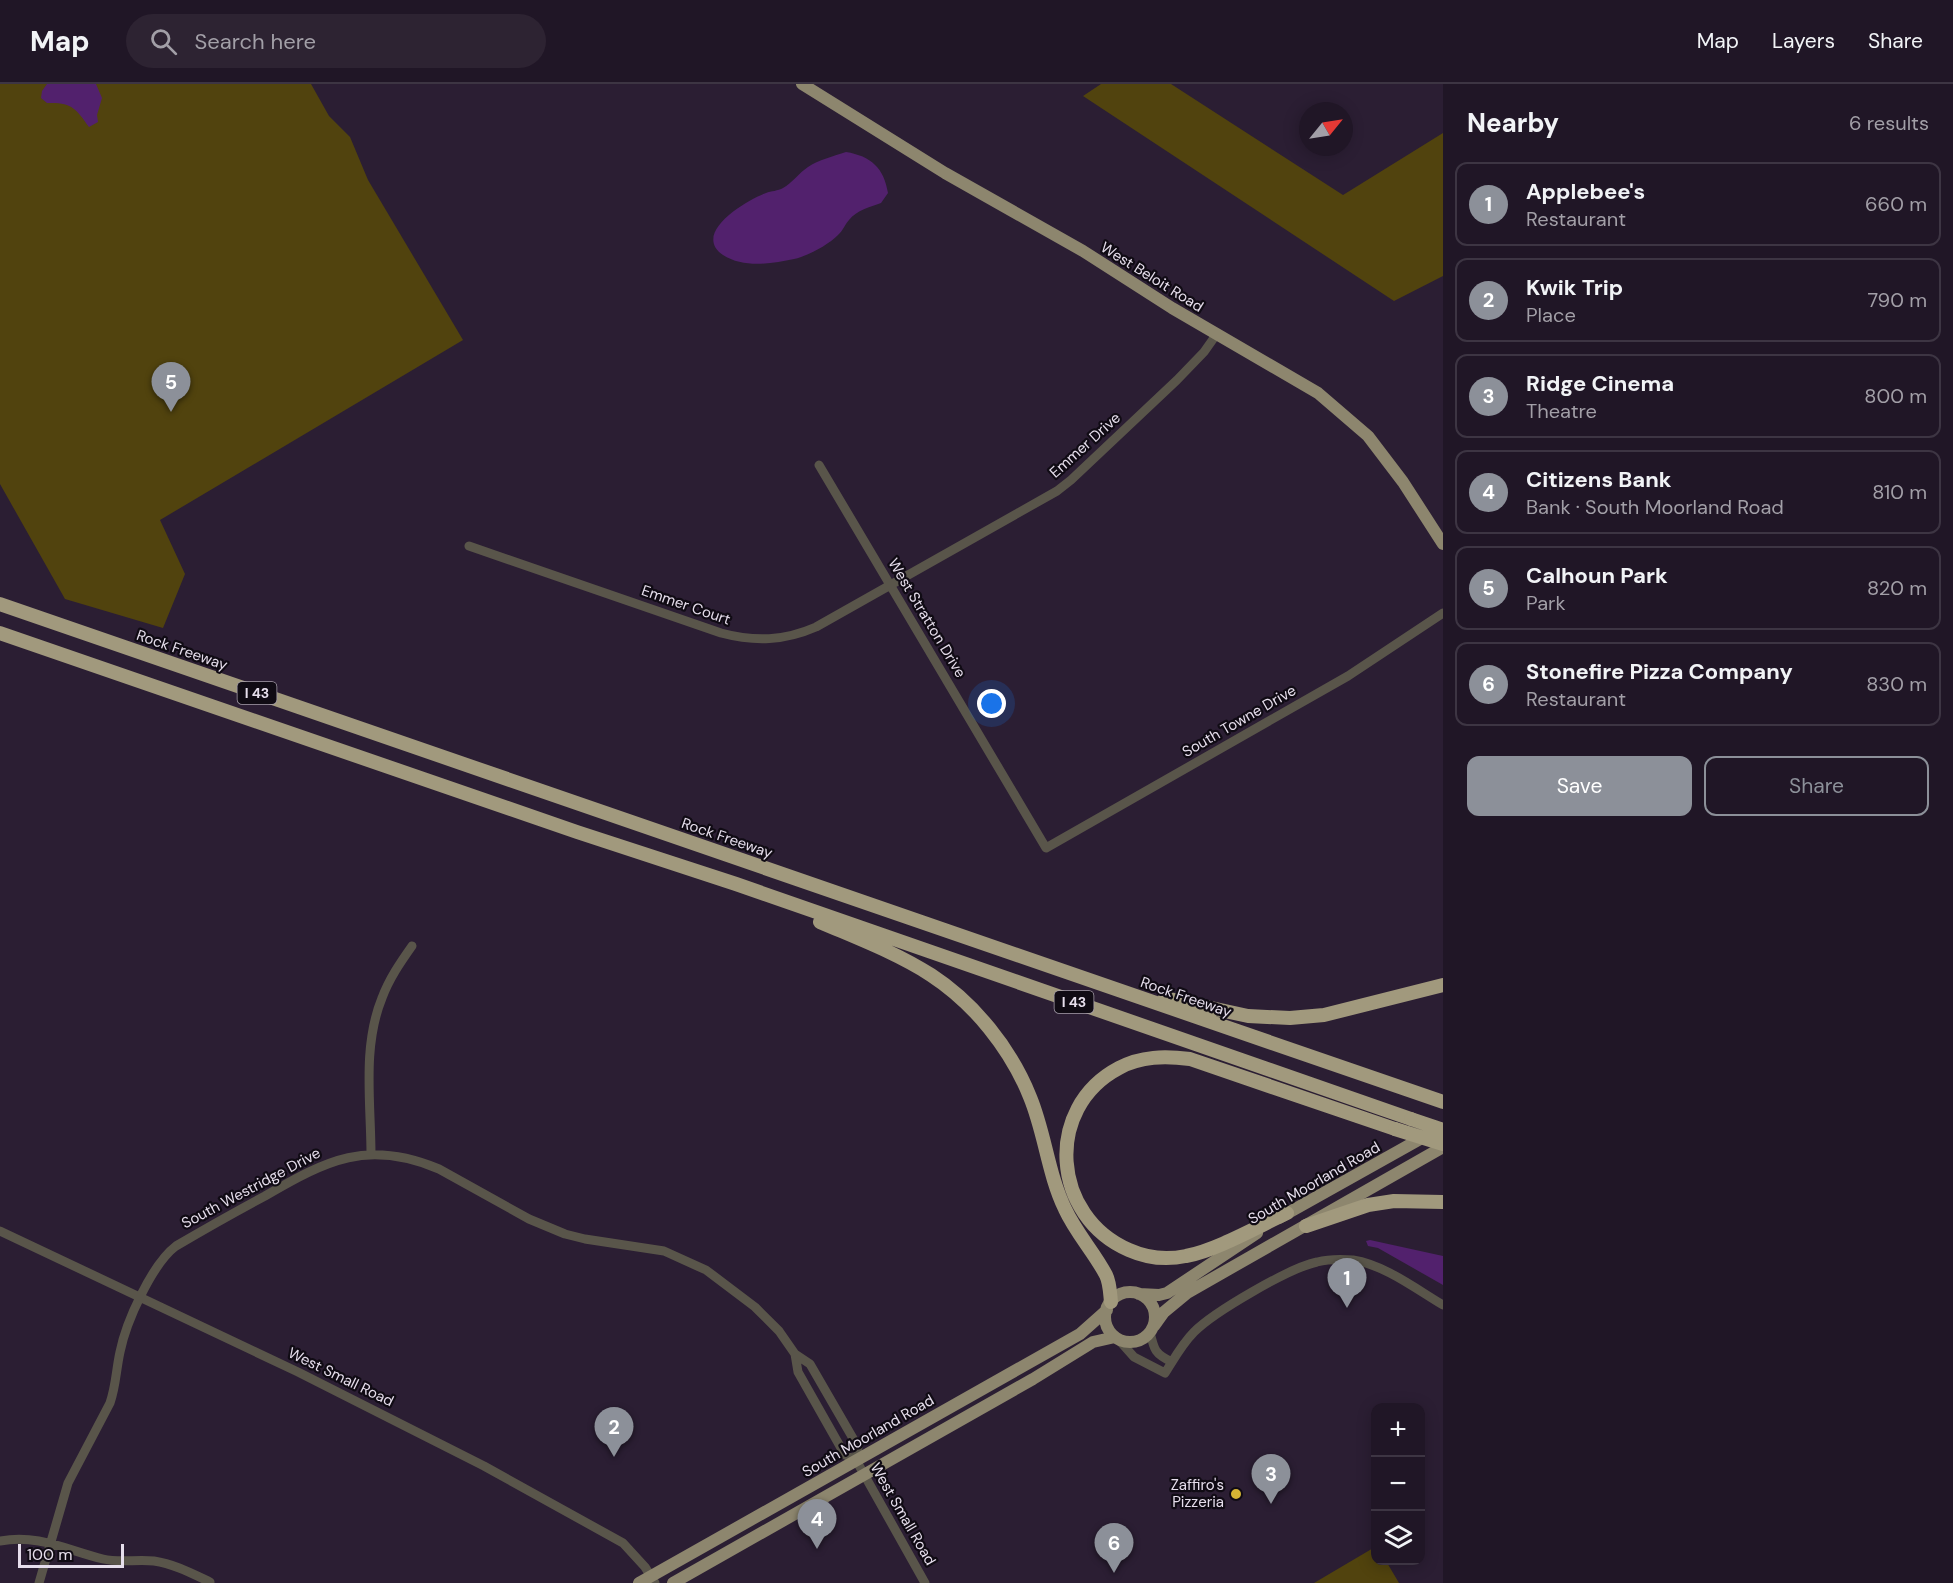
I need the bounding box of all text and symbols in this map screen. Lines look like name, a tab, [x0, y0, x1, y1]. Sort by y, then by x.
search box	[126, 14, 546, 68]
text: Map	[30, 23, 90, 60]
icon: search	[147, 25, 180, 58]
text: Search here	[195, 27, 316, 56]
text: Map	[1697, 27, 1739, 55]
text: Layers	[1772, 27, 1835, 55]
text: Share	[1868, 27, 1923, 55]
north arrow	[1299, 102, 1353, 156]
text: Nearby	[1467, 106, 1559, 140]
text: 6 results	[1849, 110, 1929, 136]
text: Applebee's	[1526, 177, 1645, 206]
text: 1	[1485, 191, 1492, 217]
text: 660 m	[1865, 191, 1927, 217]
text: Restaurant	[1526, 206, 1626, 232]
street label: West Beloit Road	[1097, 237, 1207, 317]
text: Kwik Trip	[1526, 273, 1623, 302]
text: 2	[1483, 287, 1494, 313]
text: 790 m	[1867, 287, 1927, 313]
text: Place	[1526, 302, 1576, 328]
pin: 5	[152, 362, 190, 412]
text: Ridge Cinema	[1526, 369, 1674, 398]
text: 3	[1482, 383, 1495, 409]
text: 800 m	[1864, 383, 1927, 409]
text: Theatre	[1526, 398, 1597, 424]
street label: Emmer Drive	[1045, 408, 1125, 482]
text: Citizens Bank	[1526, 465, 1672, 494]
text: 4	[1482, 479, 1495, 505]
text: 810 m	[1872, 479, 1927, 505]
text: Bank · South Moorland Road	[1526, 494, 1784, 520]
street label: West Stratton Drive	[883, 555, 971, 681]
text: Calhoun Park	[1526, 561, 1668, 590]
text: 5	[1482, 575, 1495, 601]
text: 820 m	[1867, 575, 1927, 601]
street label: Emmer Court	[639, 580, 733, 630]
text: Park	[1526, 590, 1566, 616]
street label: Rock Freeway	[134, 625, 231, 675]
text: Stonefire Pizza Company	[1526, 657, 1793, 686]
text: 6	[1482, 671, 1495, 697]
text: 830 m	[1866, 671, 1927, 697]
street label: South Towne Drive	[1178, 680, 1300, 762]
road number: I 43	[238, 682, 276, 704]
text: Restaurant	[1526, 686, 1626, 712]
your location	[977, 689, 1006, 718]
button: Save	[1467, 756, 1692, 816]
button: Share	[1704, 756, 1929, 816]
street label: Rock Freeway	[679, 813, 776, 863]
street label: Rock Freeway	[1138, 972, 1235, 1022]
road number: I 43	[1054, 991, 1094, 1013]
street label: South Moorland Road	[1244, 1137, 1384, 1229]
street label: South Westridge Drive	[178, 1143, 324, 1233]
pin: 1	[1328, 1258, 1366, 1308]
street label: West Small Road	[285, 1343, 397, 1411]
street label: South Moorland Road	[798, 1390, 938, 1482]
map controls	[1371, 1403, 1425, 1565]
button: +	[1371, 1403, 1425, 1457]
pin: 2	[594, 1408, 634, 1457]
pin: 3	[1252, 1454, 1290, 1504]
button: −	[1371, 1457, 1425, 1511]
street label: West Small Road	[866, 1459, 940, 1569]
place label: Zaffiro's Pizzeria	[1171, 1475, 1224, 1512]
marker: Zaffiro's Pizzeria	[1229, 1487, 1243, 1501]
pin: 4	[798, 1500, 836, 1549]
button: layers	[1371, 1511, 1425, 1565]
pin: 6	[1094, 1524, 1134, 1573]
scale bar	[18, 1541, 124, 1568]
text: 100 m	[27, 1544, 72, 1565]

